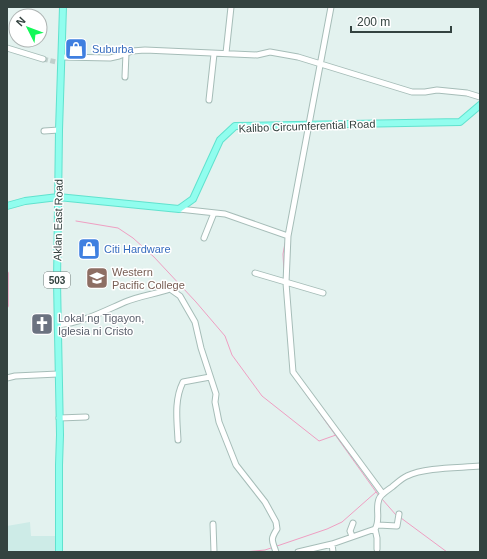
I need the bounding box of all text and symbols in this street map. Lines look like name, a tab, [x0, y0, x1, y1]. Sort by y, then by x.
north arrow	[8, 8, 48, 48]
scale bar	[351, 8, 451, 34]
text: N	[13, 14, 28, 28]
text: 200 m	[357, 15, 390, 29]
shop icon: Suburba	[63, 36, 89, 62]
place label: Suburba	[92, 43, 134, 55]
street label: Kalibo Circumferential Road	[238, 118, 376, 134]
street label: Aklan East Road	[51, 179, 65, 261]
shop icon: Citi Hardware	[76, 236, 102, 262]
place label: Citi Hardware	[104, 243, 171, 255]
school or university icon: Western Pacific College	[84, 265, 110, 291]
place label: Western Pacific College	[112, 266, 185, 291]
road number: 503	[44, 272, 70, 288]
church icon: Lokal ng Tigayon, Iglesia ni Cristo	[29, 311, 55, 337]
place label: Lokal ng Tigayon, Iglesia ni Cristo	[58, 312, 144, 337]

